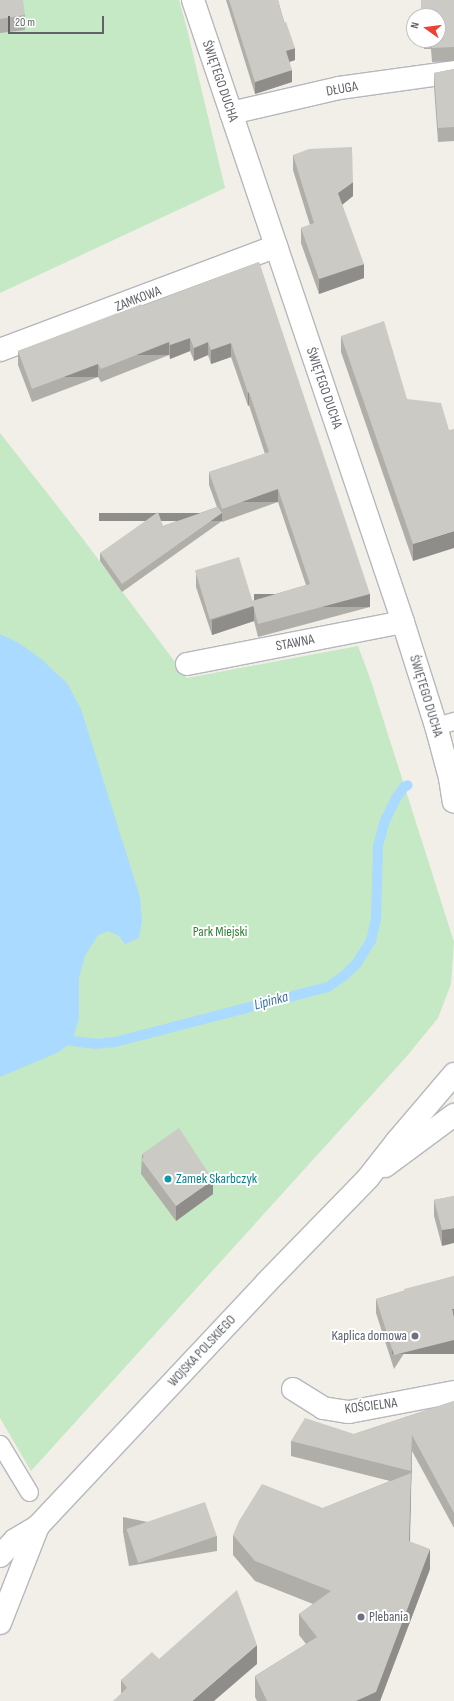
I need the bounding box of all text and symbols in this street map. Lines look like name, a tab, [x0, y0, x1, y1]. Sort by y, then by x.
scale bar	[10, 8, 106, 34]
north arrow	[406, 8, 446, 48]
text: 20 m	[15, 15, 35, 30]
text: N	[408, 21, 422, 30]
street label: ŚWIĘTEGO DUCHA	[198, 38, 242, 124]
street label: DŁUGA	[325, 78, 359, 100]
street label: ZAMKOWA	[113, 283, 163, 315]
street label: ŚWIĘTEGO DUCHA	[302, 345, 346, 431]
street label: STAWNA	[274, 631, 316, 655]
street label: ŚWIĘTEGO DUCHA	[406, 653, 446, 739]
park label: Park Miejski	[193, 924, 247, 940]
water label: Lipinka	[252, 988, 290, 1014]
place label: Zamek Skarbczyk	[176, 1171, 257, 1187]
marker: Zamek Skarbczyk	[163, 1174, 173, 1184]
street label: WOJSKA POLSKIEGO	[165, 1312, 239, 1390]
place label: Kaplica domowa	[332, 1328, 407, 1344]
marker: Kaplica domowa	[410, 1331, 420, 1341]
street label: KOŚCIELNA	[344, 1394, 398, 1418]
place label: Plebania	[369, 1609, 408, 1625]
marker: Plebania	[356, 1612, 366, 1622]

